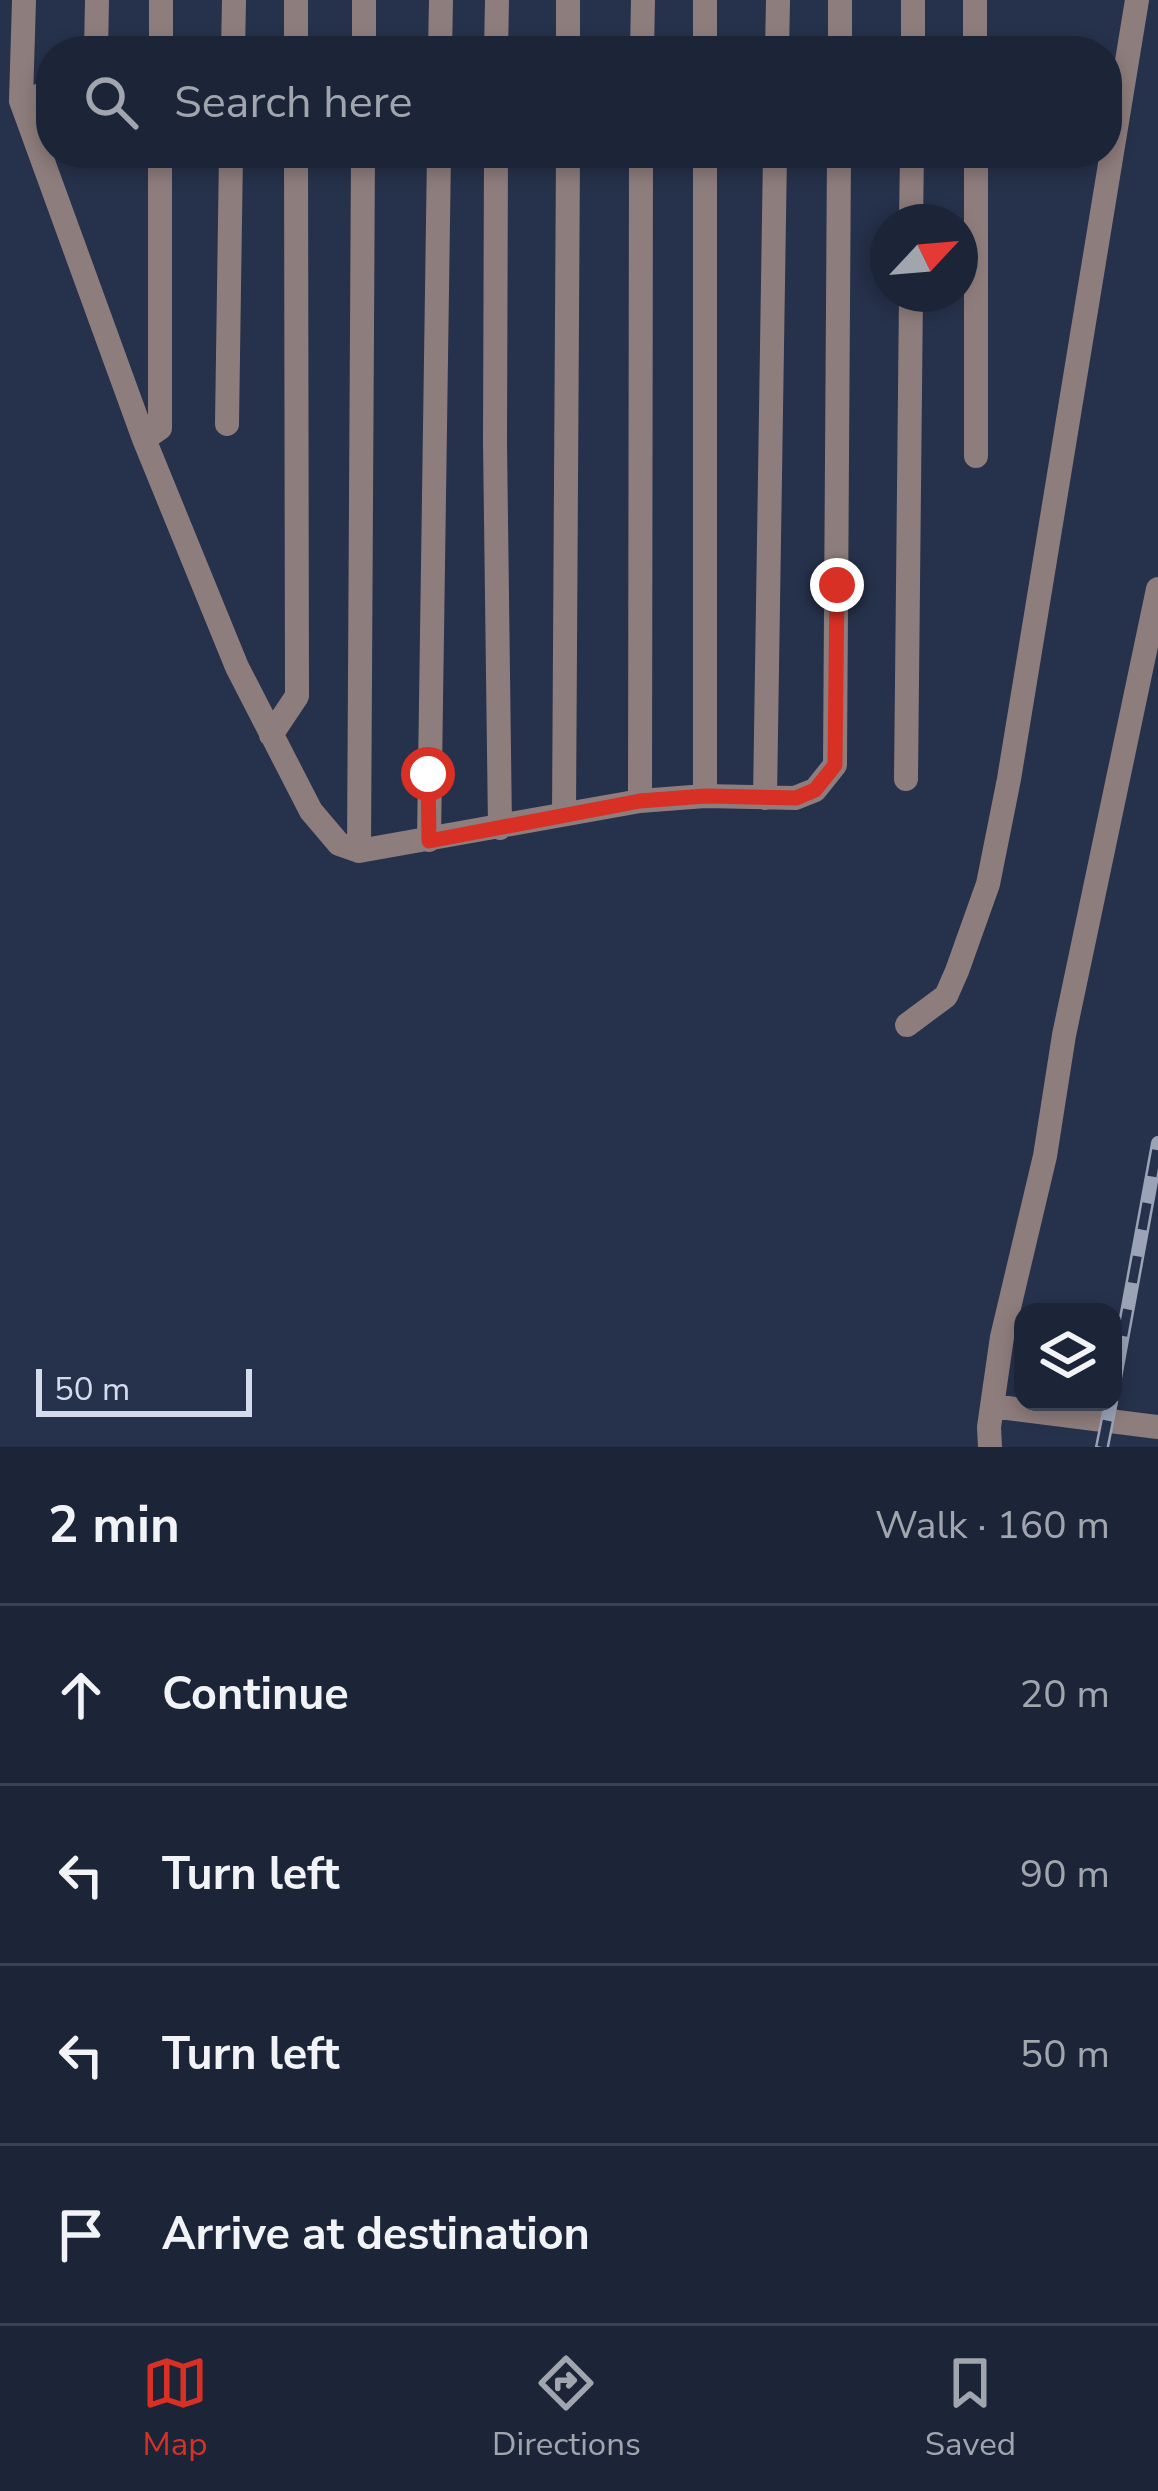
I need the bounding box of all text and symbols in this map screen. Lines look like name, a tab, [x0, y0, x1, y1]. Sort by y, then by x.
search box	[36, 36, 1122, 168]
icon: search	[78, 69, 144, 135]
text: Search here	[174, 72, 413, 133]
north arrow	[870, 204, 978, 312]
route end	[810, 558, 864, 612]
route start	[401, 747, 455, 801]
map controls	[1014, 1303, 1122, 1411]
button: layers	[1014, 1303, 1122, 1411]
scale bar	[36, 1363, 252, 1416]
text: 50 m	[54, 1367, 130, 1412]
text: 2 min	[48, 1490, 180, 1560]
text: Walk · 160 m	[875, 1499, 1110, 1552]
icon: ahead	[48, 1662, 114, 1728]
text: Continue	[162, 1664, 349, 1725]
text: 20 m	[1020, 1668, 1110, 1721]
icon: left	[48, 1842, 114, 1908]
text: Turn left	[162, 1844, 340, 1905]
text: 90 m	[1020, 1848, 1110, 1901]
icon: left	[48, 2022, 114, 2088]
text: Turn left	[162, 2024, 340, 2085]
text: 50 m	[1020, 2028, 1110, 2081]
icon: arrive	[48, 2202, 114, 2268]
text: Arrive at destination	[162, 2204, 590, 2265]
tab: Map	[142, 2350, 208, 2467]
tab: Directions	[492, 2350, 641, 2467]
tab: Saved	[925, 2350, 1016, 2467]

